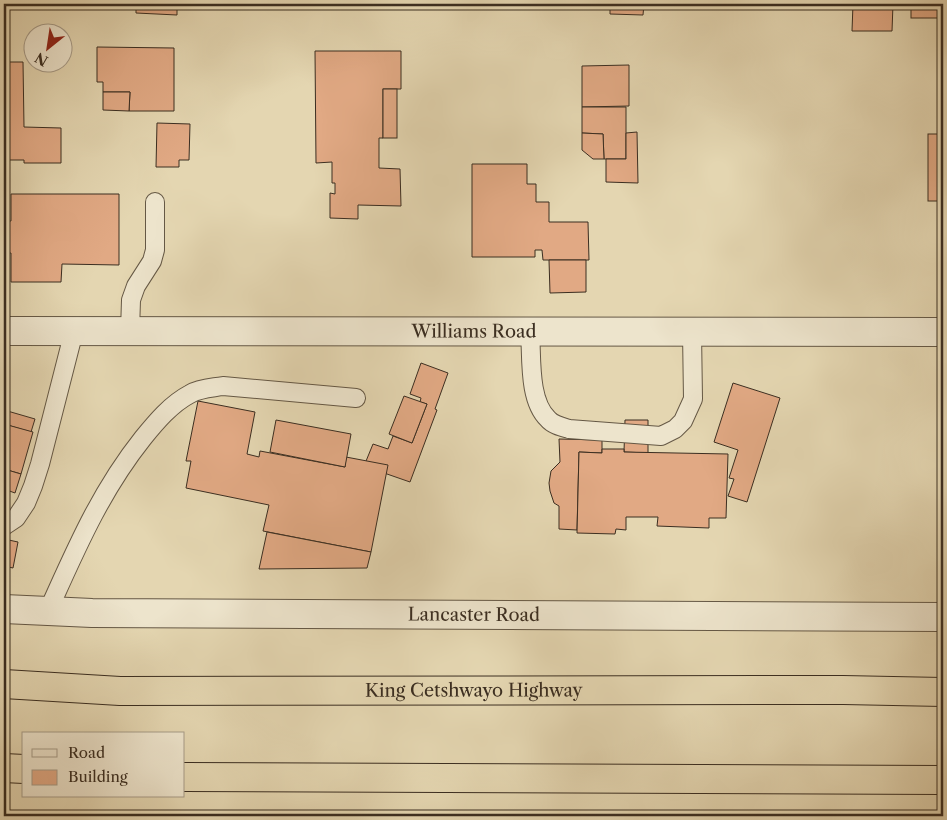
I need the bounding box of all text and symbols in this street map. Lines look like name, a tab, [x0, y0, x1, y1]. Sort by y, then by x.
north arrow	[22, 22, 72, 72]
text: N	[32, 48, 51, 70]
street label: Williams Road	[411, 320, 536, 343]
street label: Lancaster Road	[408, 603, 540, 626]
street label: King Cetshwayo Highway	[365, 679, 584, 702]
legend	[22, 732, 185, 798]
text: Road	[68, 743, 105, 762]
text: Building	[68, 767, 128, 786]

